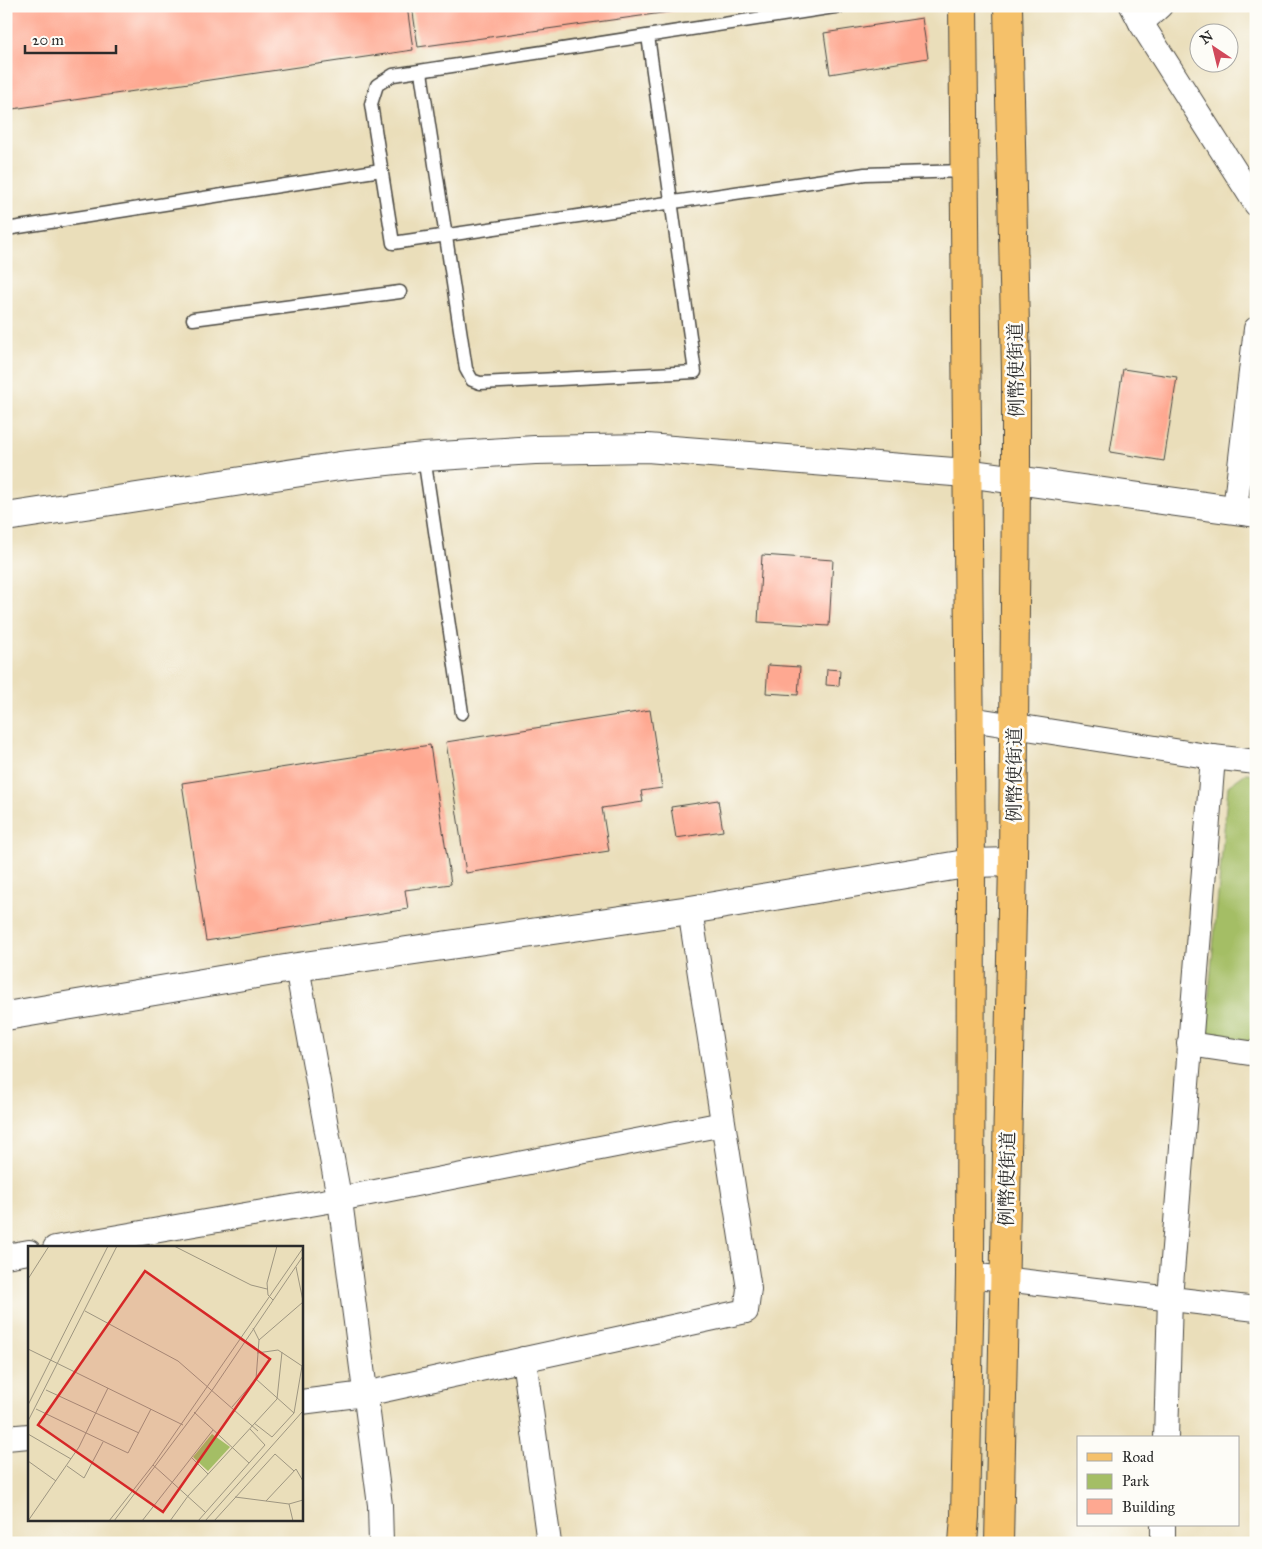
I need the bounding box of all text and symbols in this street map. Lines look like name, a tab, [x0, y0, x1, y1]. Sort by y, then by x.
scale bar	[25, 22, 116, 54]
north arrow	[1190, 22, 1240, 72]
text: N	[1197, 27, 1217, 48]
text: 20 m	[32, 31, 64, 49]
street label: 例幣使街道	[1004, 322, 1028, 418]
street label: 例幣使街道	[1003, 727, 1026, 823]
street label: 例幣使街道	[995, 1131, 1019, 1227]
inset map	[28, 1246, 302, 1522]
legend	[1077, 1436, 1240, 1526]
text: Road	[1122, 1448, 1154, 1466]
text: Park	[1122, 1472, 1149, 1490]
text: Building	[1122, 1498, 1176, 1516]

